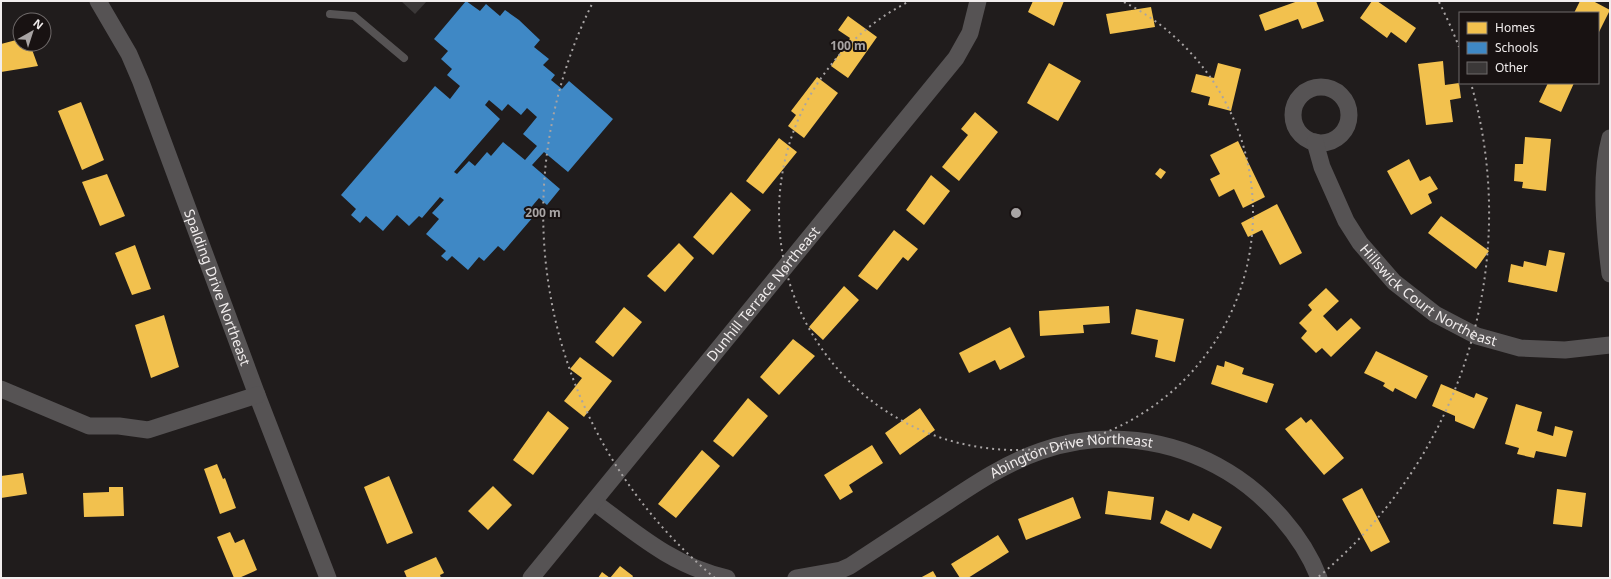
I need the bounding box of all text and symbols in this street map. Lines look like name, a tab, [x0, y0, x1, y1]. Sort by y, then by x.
north arrow	[12, 12, 52, 52]
legend	[1459, 12, 1599, 84]
text: N	[30, 15, 47, 32]
text: Homes	[1495, 19, 1535, 36]
text: 100 m	[830, 37, 866, 54]
text: Schools	[1495, 39, 1538, 56]
text: Other	[1495, 59, 1528, 76]
text: 200 m	[525, 204, 561, 221]
street label: Spalding Drive Northeast	[180, 206, 255, 368]
centre of rings	[1009, 206, 1023, 220]
street label: Dunhill Terrace Northeast	[702, 222, 824, 365]
street label: Hillswick Court Northeast	[1356, 240, 1499, 350]
street label: Abington Drive Northeast	[986, 429, 1155, 482]

